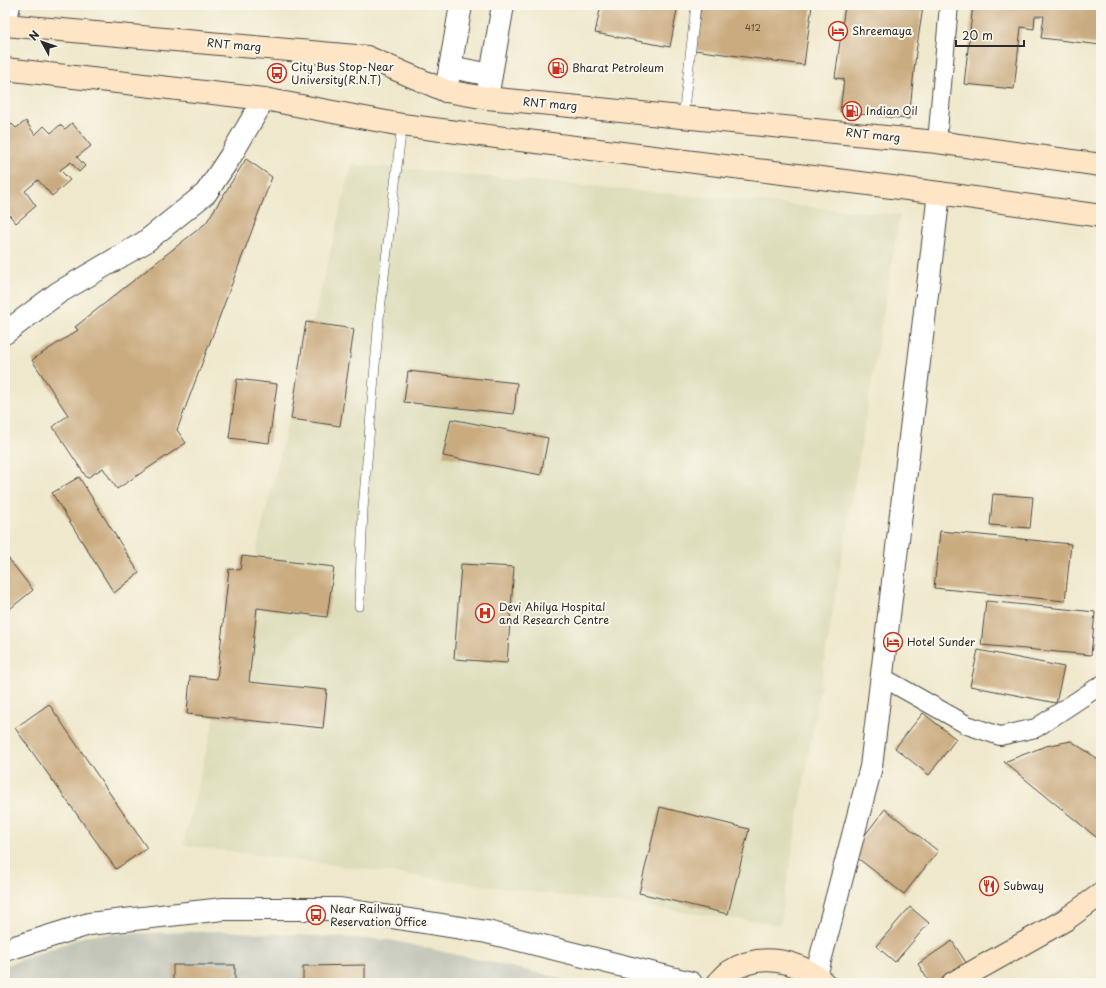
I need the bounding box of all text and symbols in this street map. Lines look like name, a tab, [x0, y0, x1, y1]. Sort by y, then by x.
house number: 412	[745, 20, 761, 34]
hotel icon: Shreemaya	[827, 20, 849, 42]
north arrow	[22, 22, 62, 62]
place label: Shreemaya	[852, 22, 912, 39]
scale bar	[956, 22, 1024, 48]
text: N	[25, 26, 43, 44]
text: 20 m	[962, 26, 993, 44]
street label: RNT marg	[206, 34, 262, 55]
fuel station icon: Bharat Petroleum	[547, 57, 569, 79]
place label: City Bus Stop-Near University(R.N.T)	[291, 58, 394, 88]
place label: Bharat Petroleum	[572, 59, 664, 76]
bus stop icon: City Bus Stop-Near University(R.N.T)	[266, 62, 288, 84]
street label: RNT marg	[522, 93, 578, 114]
fuel station icon: Indian Oil	[841, 100, 863, 122]
place label: Indian Oil	[866, 102, 918, 119]
street label: RNT marg	[845, 123, 901, 146]
place label: Devi Ahilya Hospital and Research Centre	[499, 598, 609, 628]
hospital icon: Devi Ahilya Hospital and Research Centre	[474, 602, 496, 624]
hotel icon: Hotel Sunder	[882, 631, 904, 653]
place label: Hotel Sunder	[907, 633, 975, 650]
restaurant icon: Subway	[978, 875, 1000, 897]
place label: Subway	[1003, 877, 1044, 894]
place label: Near Railway Reservation Office	[330, 900, 427, 930]
bus stop icon: Near Railway Reservation Office	[305, 904, 327, 926]

